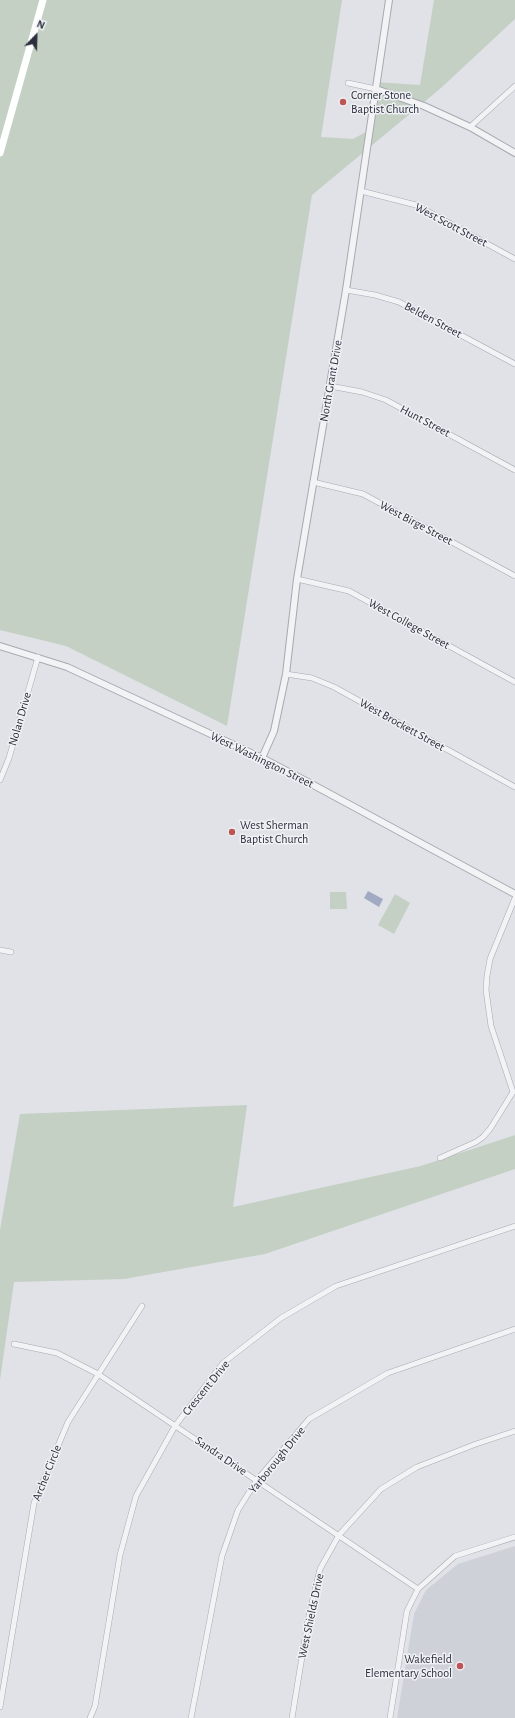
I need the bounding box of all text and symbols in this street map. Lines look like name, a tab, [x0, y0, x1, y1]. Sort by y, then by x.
north arrow	[16, 16, 56, 56]
text: N	[35, 18, 47, 31]
place label: Corner Stone Baptist Church	[351, 88, 419, 116]
marker: Corner Stone Baptist Church	[338, 97, 348, 107]
street label: West Scott Street	[412, 200, 490, 250]
street label: Belden Street	[402, 299, 464, 341]
street label: North Grant Drive	[317, 339, 345, 423]
street label: Hunt Street	[398, 402, 452, 440]
street label: West Birge Street	[377, 498, 455, 548]
street label: West College Street	[366, 596, 452, 652]
street label: Nolan Drive	[5, 690, 35, 748]
street label: West Brockett Street	[357, 696, 447, 754]
street label: West Washington Street	[208, 729, 316, 791]
place label: West Sherman Baptist Church	[240, 818, 308, 846]
marker: West Sherman Baptist Church	[227, 827, 237, 837]
street label: Crescent Drive	[179, 1357, 233, 1419]
street label: Yarborough Drive	[246, 1424, 308, 1496]
street label: Sandra Drive	[192, 1433, 250, 1479]
street label: Archer Circle	[29, 1443, 65, 1503]
street label: West Shields Drive	[295, 1572, 327, 1660]
place label: Wakefield Elementary School	[365, 1652, 452, 1680]
marker: Wakefield Elementary School	[455, 1661, 465, 1671]

